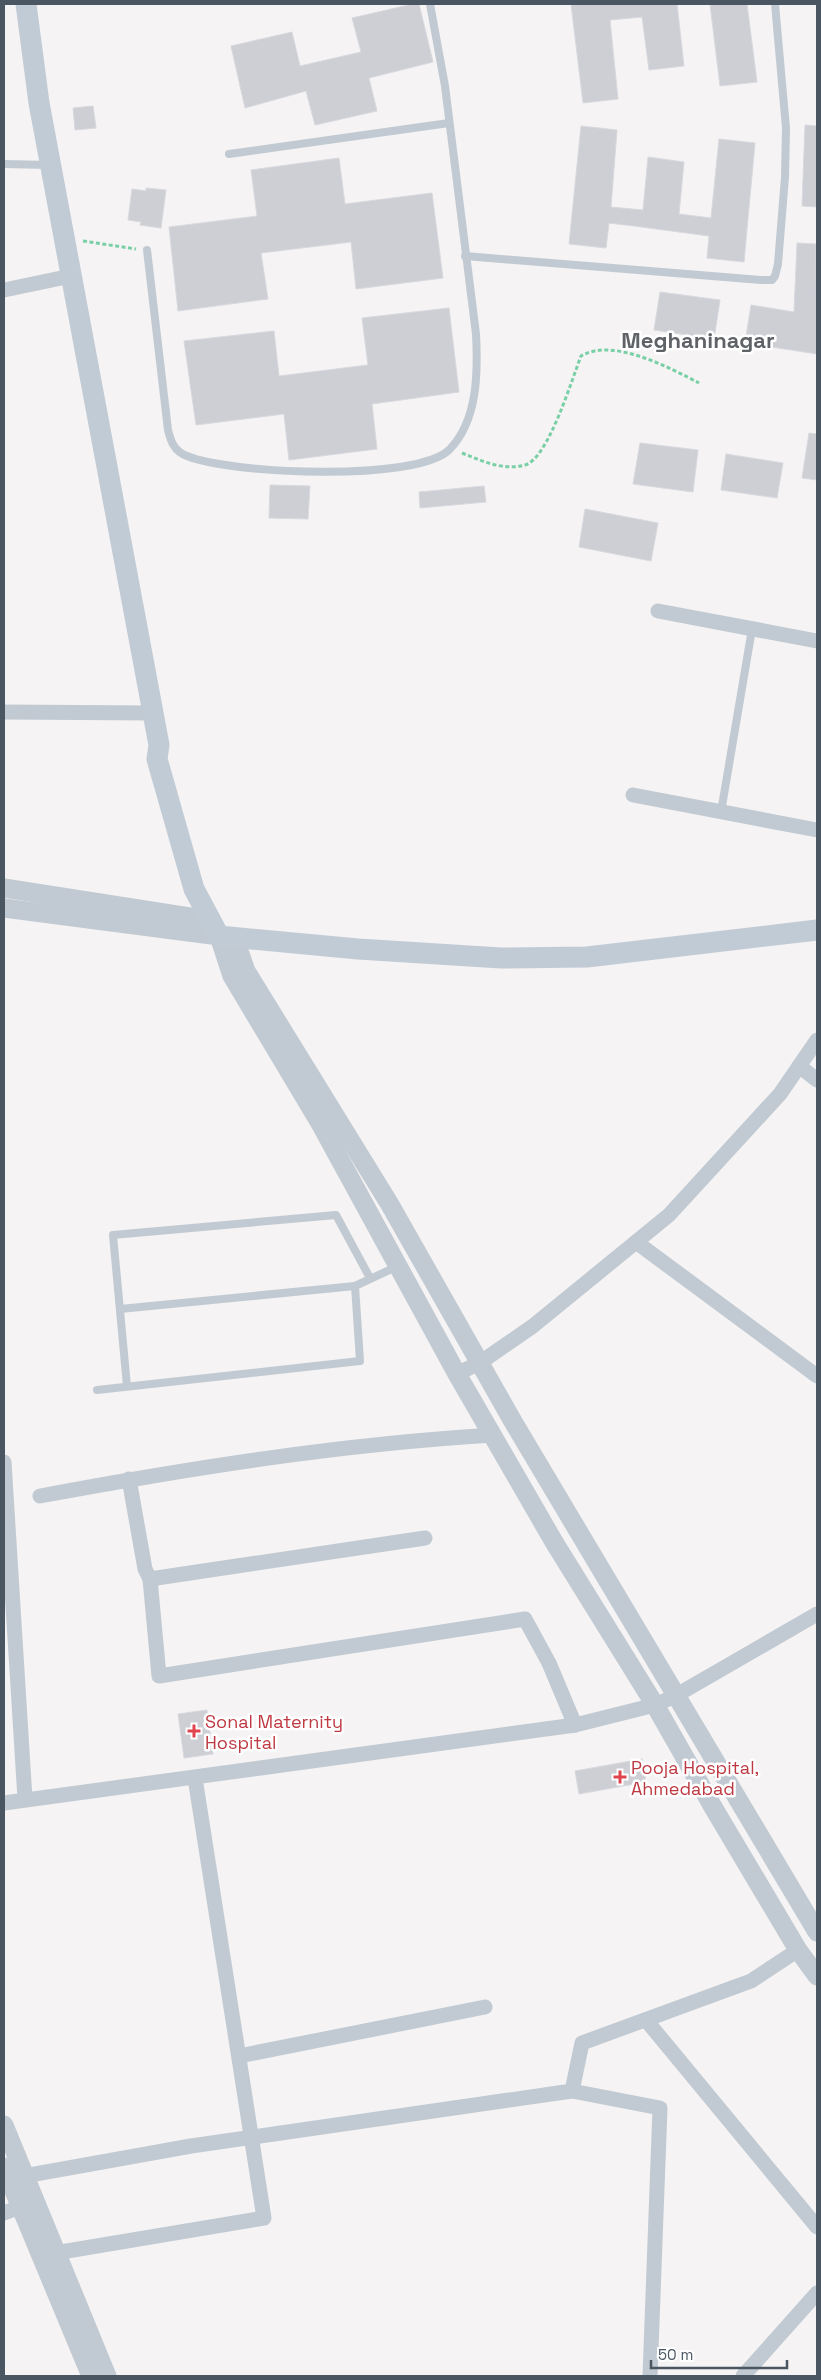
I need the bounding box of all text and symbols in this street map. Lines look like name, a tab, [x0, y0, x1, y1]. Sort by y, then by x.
district label: Meghaninagar	[621, 326, 775, 354]
place label: Sonal Maternity Hospital	[205, 1710, 343, 1754]
marker: Sonal Maternity Hospital	[187, 1724, 201, 1738]
place label: Pooja Hospital, Ahmedabad	[631, 1756, 759, 1800]
marker: Pooja Hospital, Ahmedabad	[613, 1770, 627, 1784]
scale bar	[651, 2338, 787, 2370]
text: 50 m	[658, 2345, 693, 2364]

